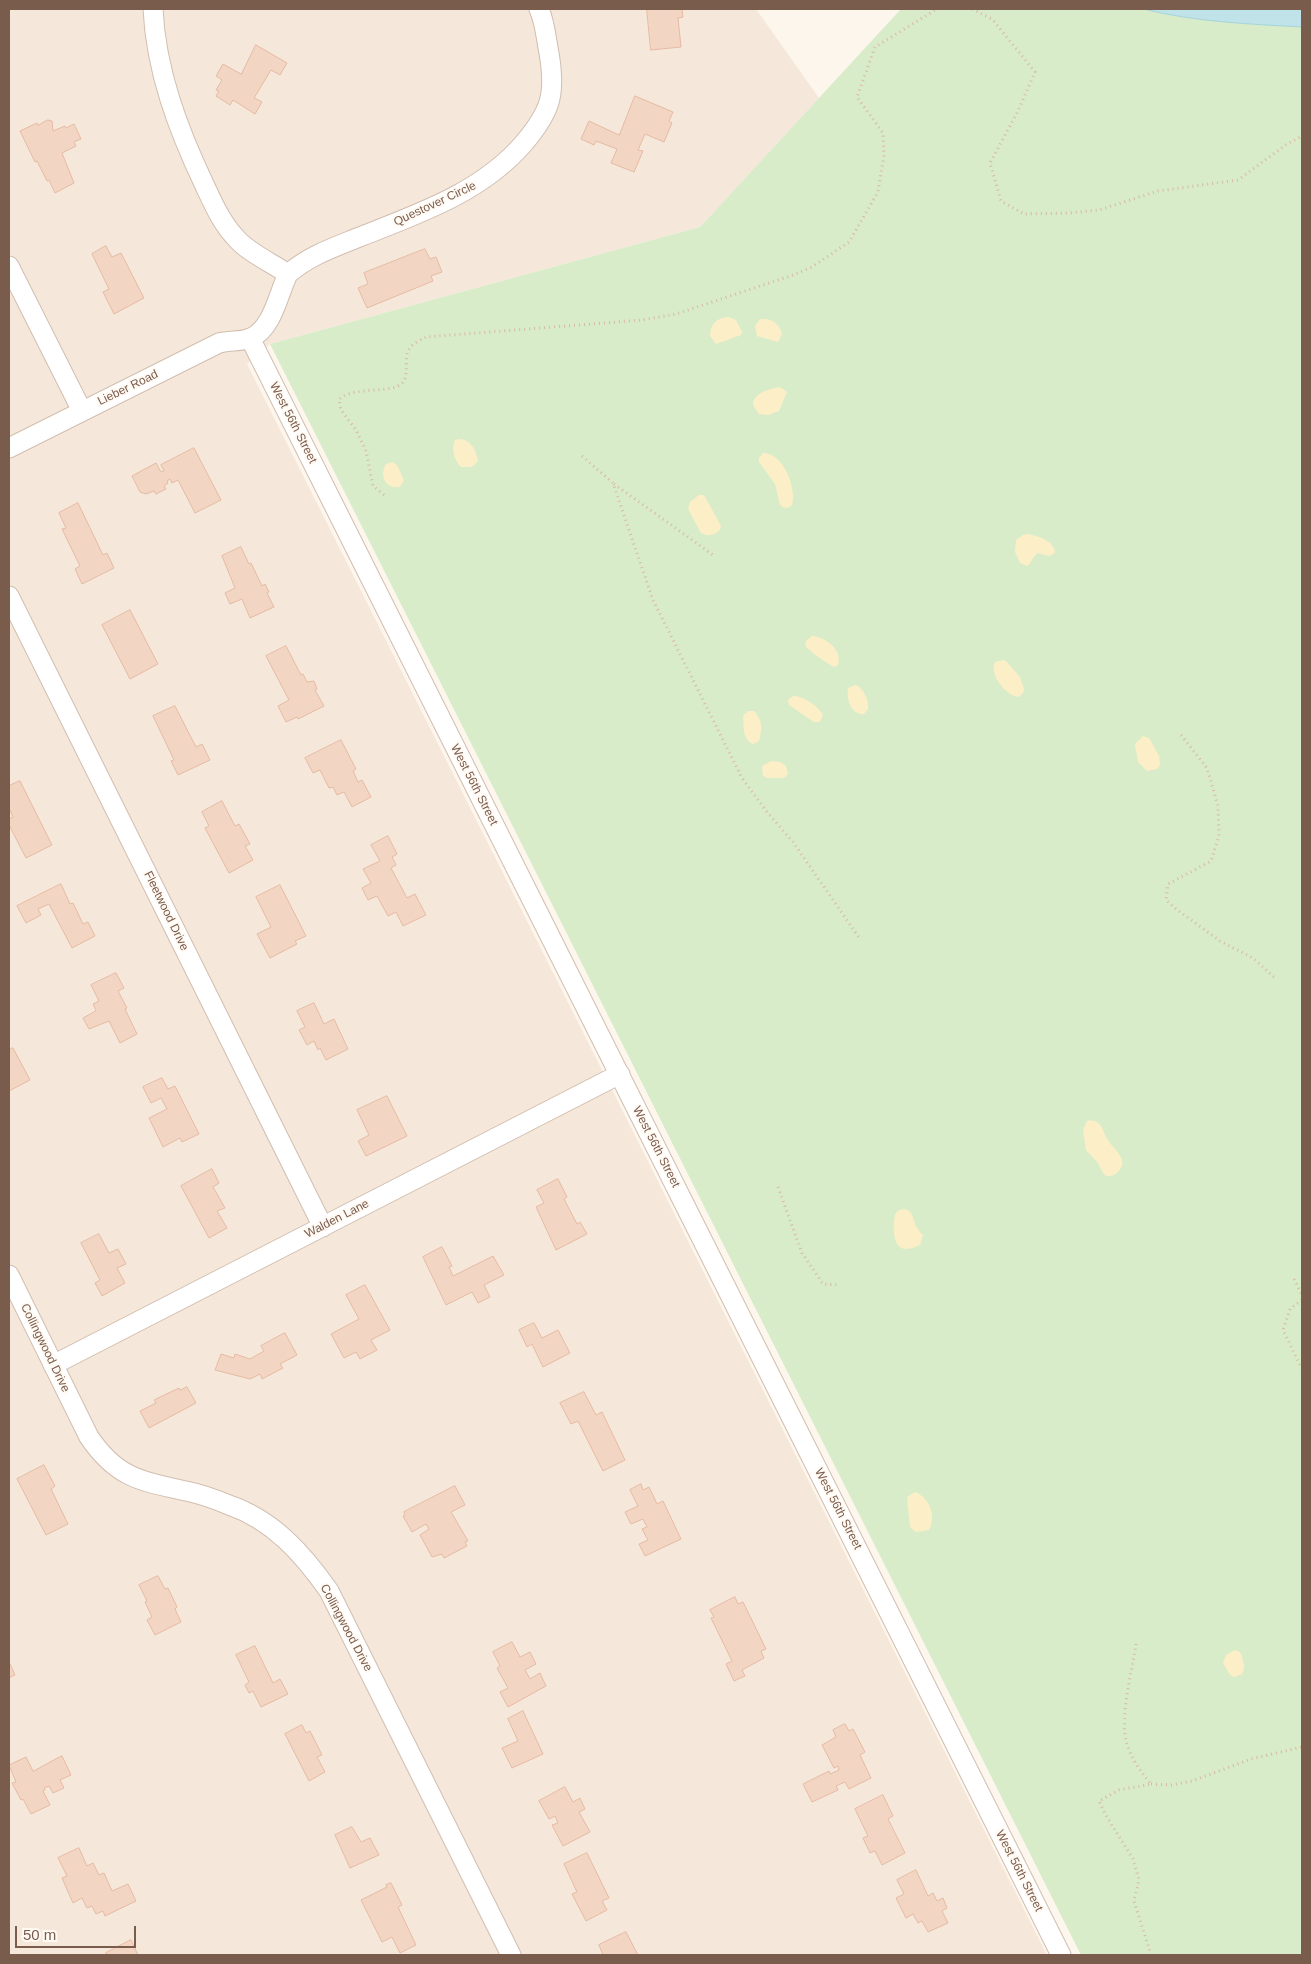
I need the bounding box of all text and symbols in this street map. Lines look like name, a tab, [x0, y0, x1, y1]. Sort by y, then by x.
street label: Questover Circle	[391, 179, 479, 229]
street label: Lieber Road	[95, 367, 161, 409]
street label: West 56th Street	[266, 380, 320, 466]
street label: West 56th Street	[447, 742, 501, 828]
street label: Fleetwood Drive	[141, 869, 191, 953]
street label: West 56th Street	[629, 1104, 683, 1190]
street label: Walden Lane	[302, 1197, 372, 1241]
street label: Collingwood Drive	[17, 1301, 73, 1395]
street label: West 56th Street	[811, 1466, 865, 1552]
street label: Collingwood Drive	[317, 1582, 375, 1674]
street label: West 56th Street	[992, 1828, 1046, 1914]
scale bar	[18, 1916, 139, 1948]
text: 50 m	[23, 1926, 56, 1943]

